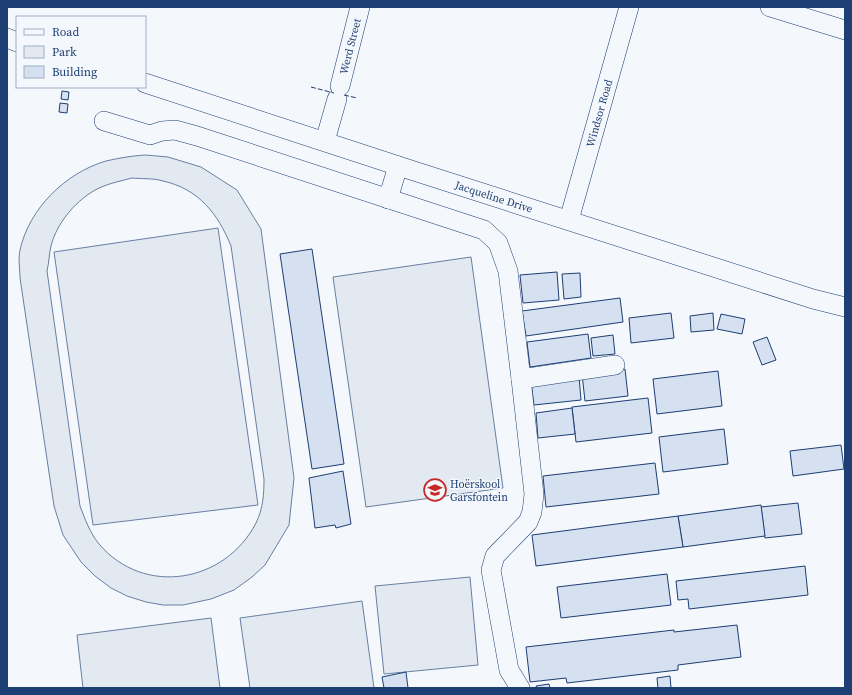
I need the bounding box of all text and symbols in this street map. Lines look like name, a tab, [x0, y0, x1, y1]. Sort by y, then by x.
legend	[16, 16, 146, 88]
street label: Werd Street	[336, 16, 365, 76]
text: Road	[52, 24, 79, 40]
text: Park	[52, 44, 77, 60]
text: Building	[52, 64, 97, 80]
street label: Windsor Road	[583, 77, 616, 149]
street label: Jacqueline Drive	[452, 177, 535, 217]
school or university icon: Hoërskool Garsfontein	[422, 477, 448, 503]
place label: Hoërskool Garsfontein	[450, 477, 508, 505]

